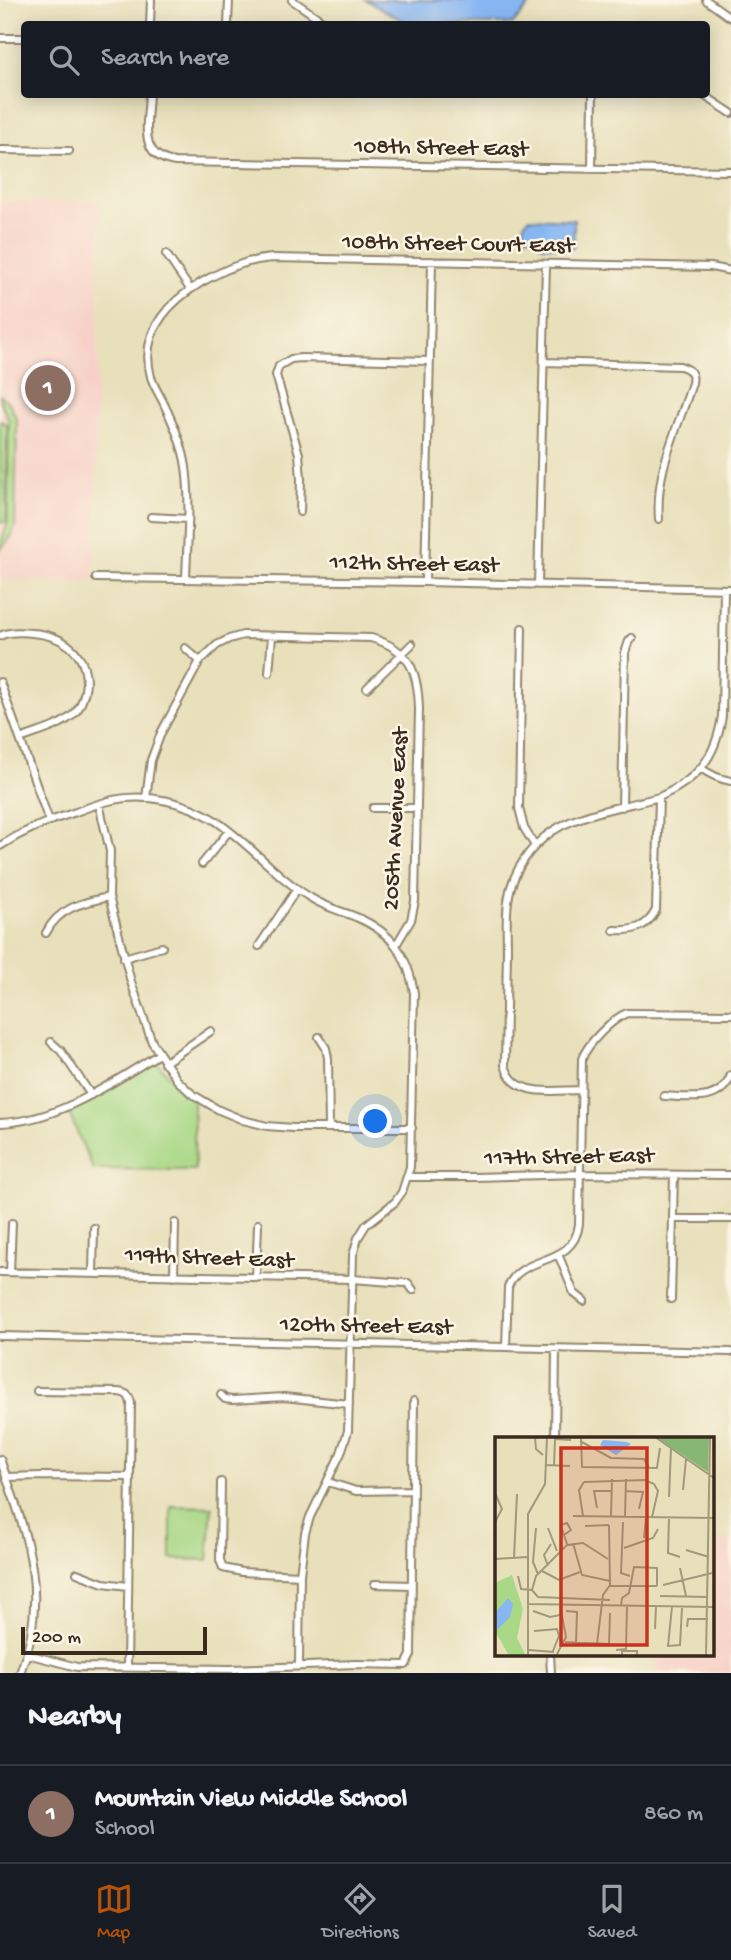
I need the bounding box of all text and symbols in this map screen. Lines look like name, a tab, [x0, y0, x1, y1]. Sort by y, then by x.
search box	[21, 21, 710, 98]
icon: search	[45, 41, 83, 79]
text: Search here	[101, 44, 229, 75]
street label: 108th Street East	[353, 134, 530, 164]
street label: 108th Street Court East	[341, 229, 576, 261]
pin: 1	[25, 362, 71, 414]
street label: 112th Street East	[328, 550, 500, 580]
street label: 205th Avenue East	[379, 725, 415, 911]
your location	[358, 1104, 392, 1138]
street label: 117th Street East	[483, 1143, 656, 1173]
street label: 119th Street East	[123, 1243, 296, 1275]
street label: 120th Street East	[279, 1312, 454, 1342]
inset map	[495, 1437, 714, 1656]
scale bar	[21, 1624, 206, 1656]
text: 200 m	[32, 1627, 81, 1650]
text: Nearby	[28, 1701, 121, 1736]
text: Mountain View Middle School	[95, 1785, 407, 1816]
text: 1	[46, 1801, 56, 1828]
text: 860 m	[644, 1801, 703, 1828]
text: School	[95, 1816, 155, 1843]
tab: Map	[95, 1880, 133, 1945]
tab: Directions	[322, 1880, 399, 1945]
tab: Saved	[588, 1880, 636, 1945]

